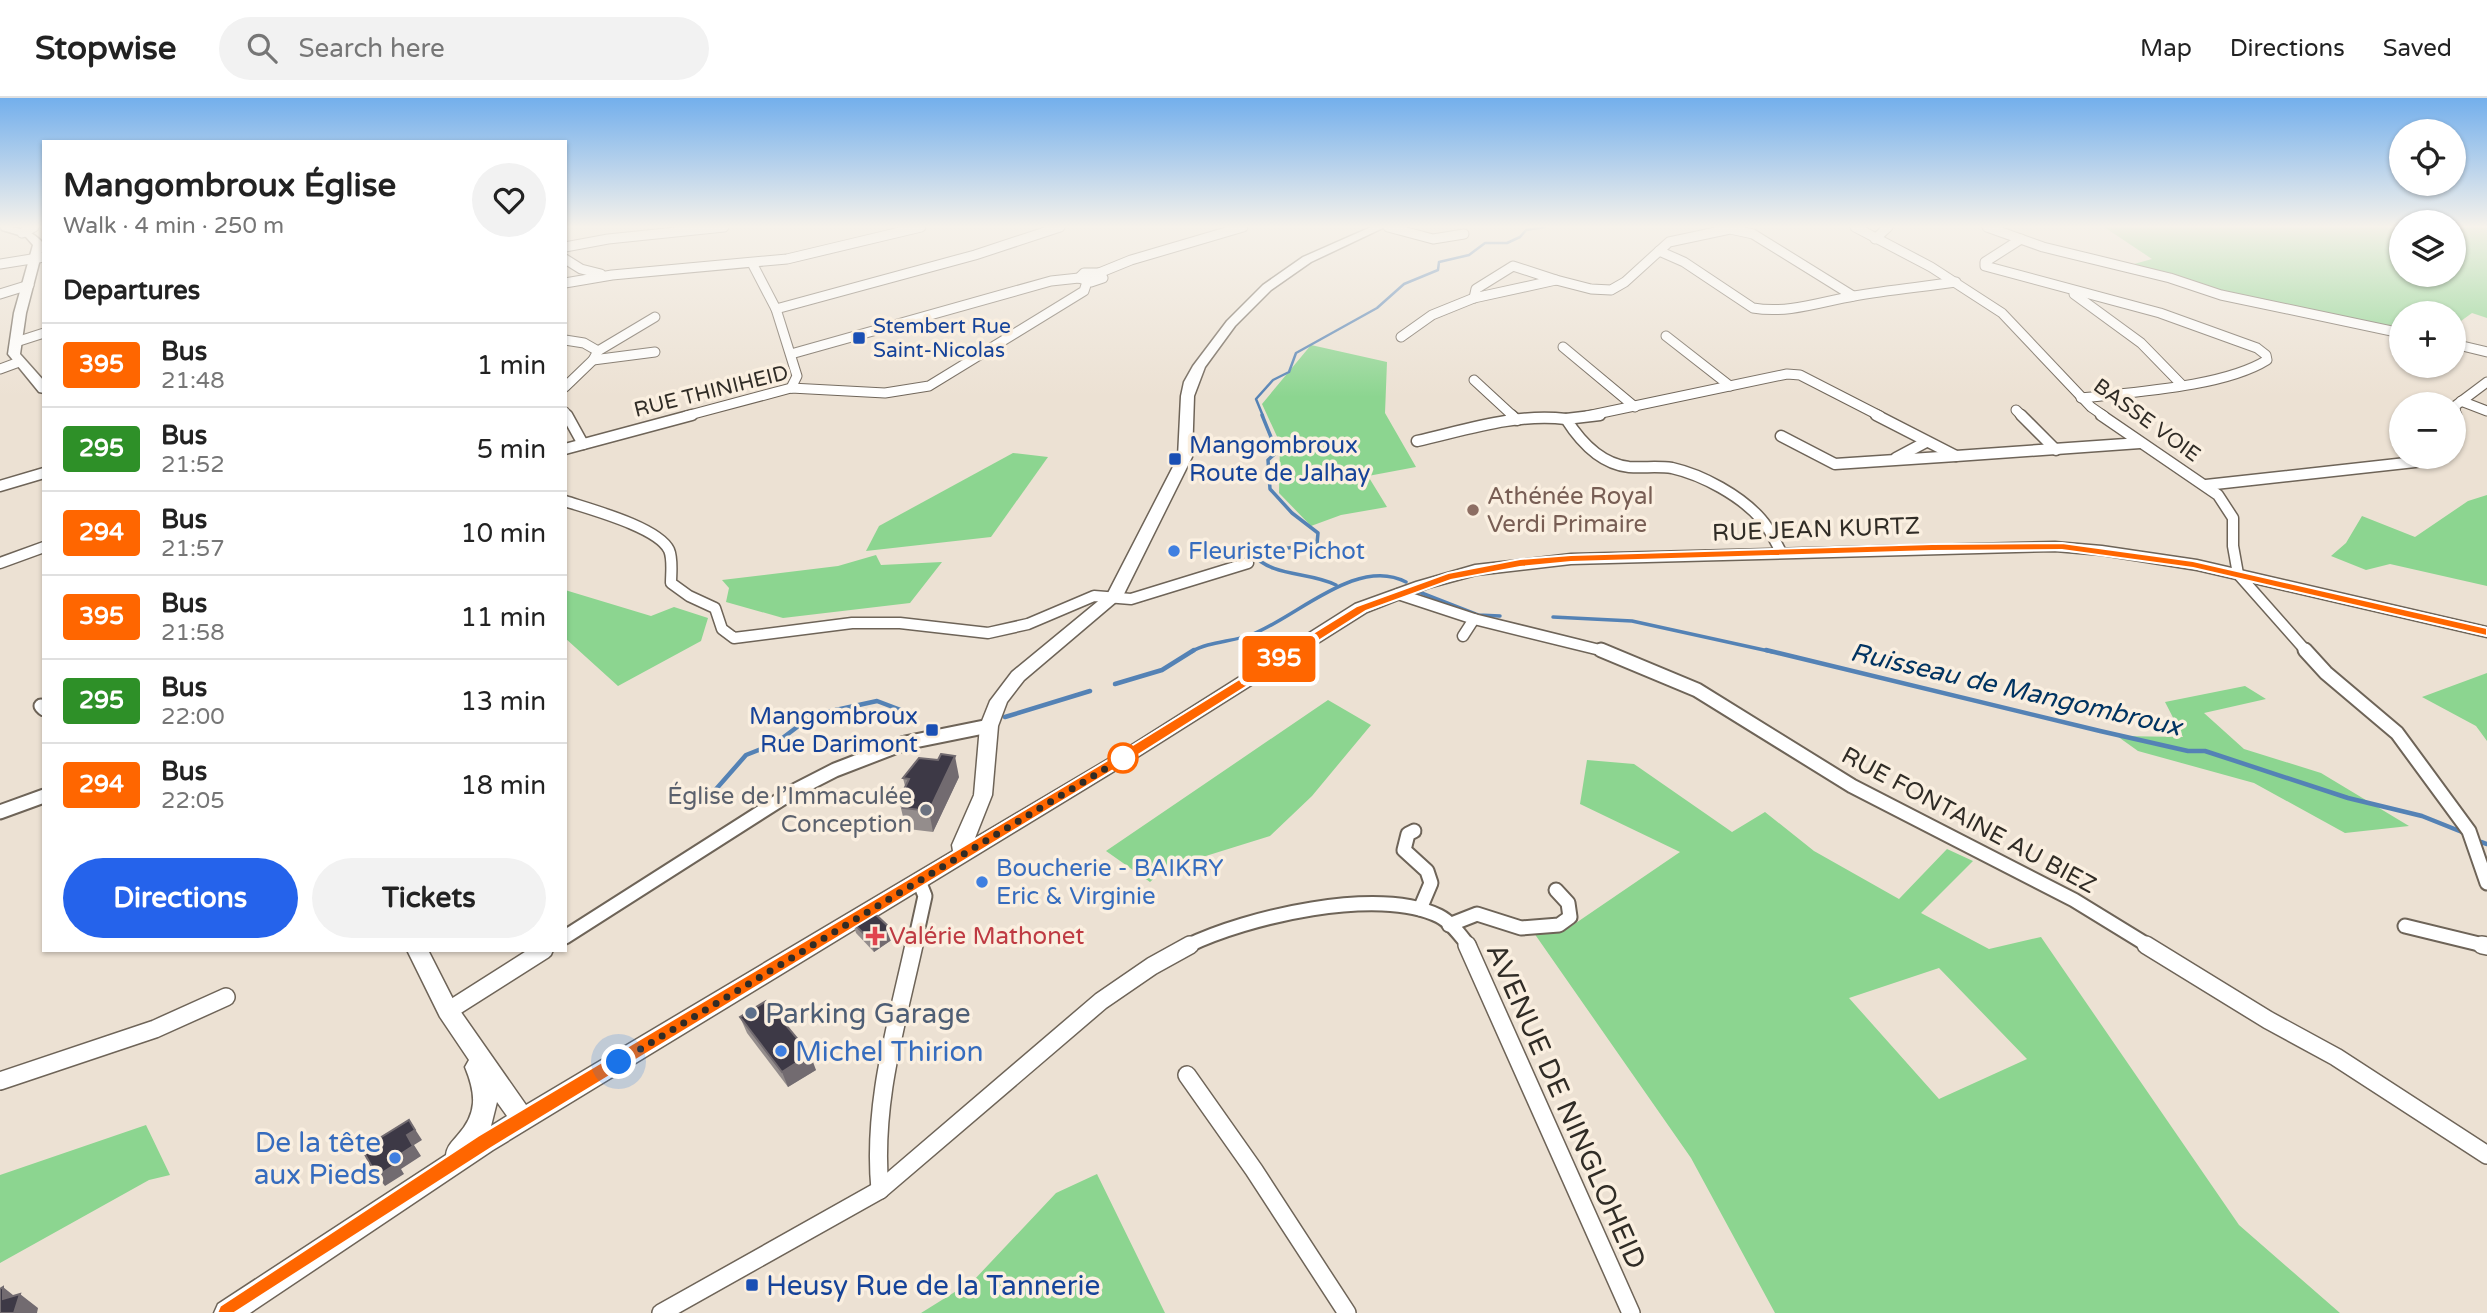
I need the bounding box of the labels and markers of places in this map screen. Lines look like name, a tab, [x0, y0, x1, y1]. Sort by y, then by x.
place label: Stembert Rue Saint-Nicolas	[873, 314, 1011, 363]
marker: Stembert Rue Saint-Nicolas	[851, 330, 867, 346]
place label: Mangombroux Route de Jalhay	[1189, 431, 1371, 488]
marker: Mangombroux Route de Jalhay	[1167, 451, 1183, 467]
place label: Athénée Royal Verdi Primaire	[1487, 482, 1653, 539]
marker: Athénée Royal Verdi Primaire	[1465, 502, 1481, 518]
place label: Fleuriste Pichot	[1188, 537, 1365, 566]
marker: Fleuriste Pichot	[1166, 543, 1182, 559]
place label: Mangombroux Rue Darimont	[749, 702, 918, 759]
marker: Mangombroux Rue Darimont	[924, 722, 940, 738]
unlabelled marker	[1108, 743, 1138, 773]
place label: Église de l’Immaculée Conception	[667, 781, 912, 839]
marker: Église de l’Immaculée Conception	[918, 802, 934, 818]
place label: Boucherie - BAIKRY Eric & Virginie	[996, 854, 1224, 911]
marker: Boucherie - BAIKRY Eric & Virginie	[974, 874, 990, 890]
place label: Valérie Mathonet	[889, 922, 1085, 951]
marker: Valérie Mathonet	[867, 928, 883, 944]
place label: Parking Garage	[765, 997, 971, 1031]
marker: Parking Garage	[743, 1005, 759, 1021]
place label: Michel Thirion	[795, 1035, 984, 1069]
marker: Michel Thirion	[773, 1043, 789, 1059]
place label: De la tête aux Pieds	[254, 1126, 381, 1192]
marker: De la tête aux Pieds	[387, 1150, 403, 1166]
place label: Heusy Rue de la Tannerie	[766, 1269, 1100, 1303]
marker: Heusy Rue de la Tannerie	[744, 1277, 760, 1293]

